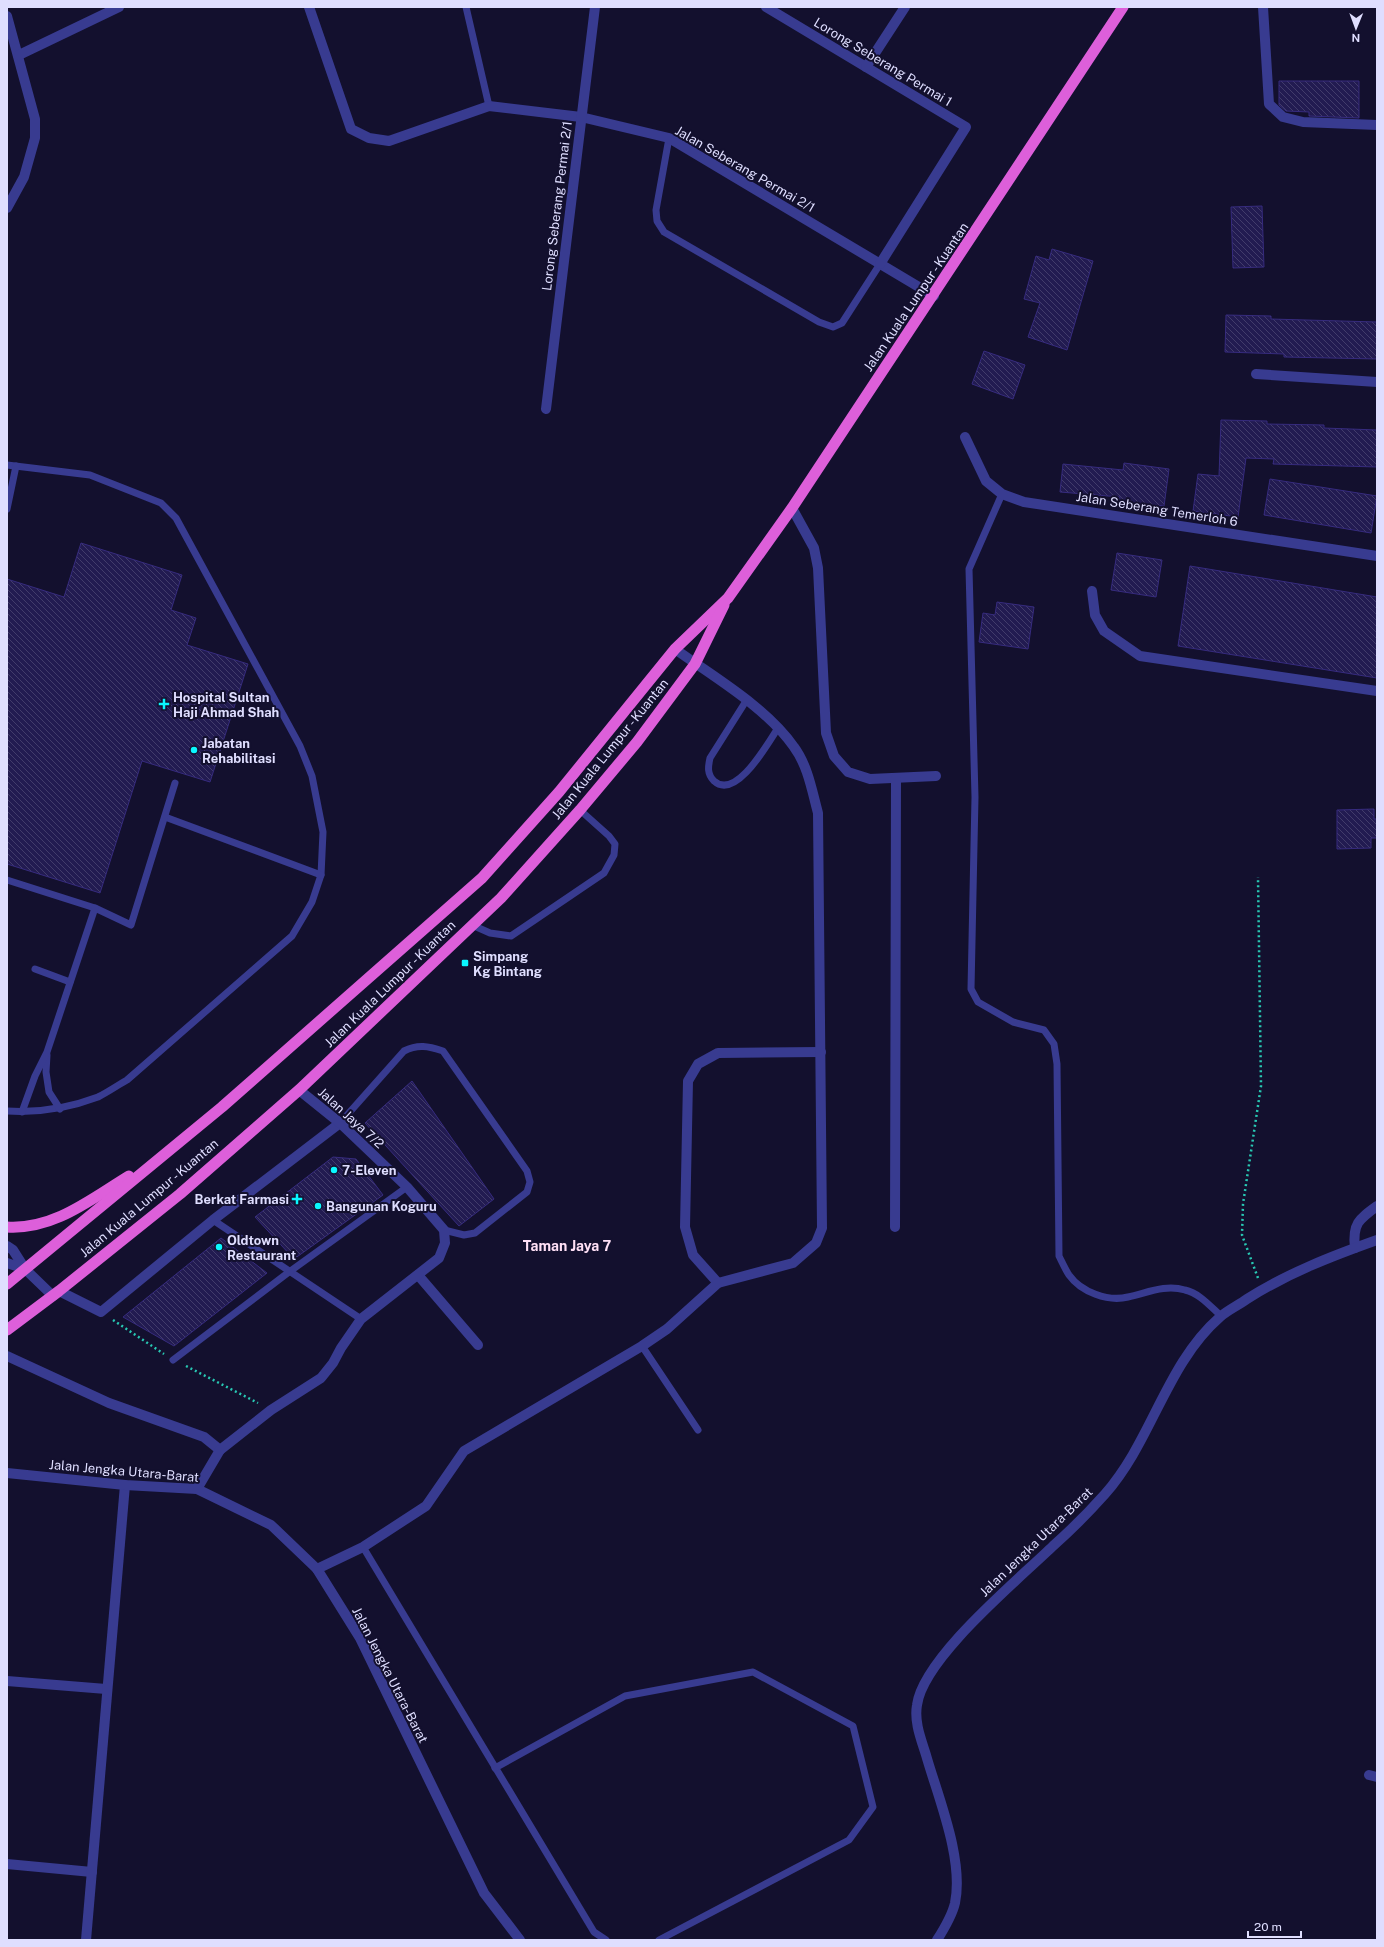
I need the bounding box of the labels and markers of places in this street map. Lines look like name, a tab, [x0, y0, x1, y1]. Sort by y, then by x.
place label: Hospital Sultan Haji Ahmad Shah	[173, 690, 279, 720]
marker: Hospital Sultan Haji Ahmad Shah	[158, 698, 170, 710]
place label: Jabatan Rehabilitasi	[202, 736, 275, 766]
marker: Jabatan Rehabilitasi	[189, 745, 199, 755]
place label: Simpang Kg Bintang	[473, 949, 542, 979]
marker: Simpang Kg Bintang	[460, 958, 470, 968]
place label: 7-Eleven	[342, 1163, 396, 1178]
marker: 7-Eleven	[329, 1165, 339, 1175]
place label: Berkat Farmasi	[195, 1192, 289, 1207]
marker: Berkat Farmasi	[292, 1194, 302, 1204]
place label: Bangunan Koguru	[326, 1199, 437, 1214]
marker: Bangunan Koguru	[313, 1201, 323, 1211]
place label: Oldtown Restaurant	[227, 1233, 296, 1263]
marker: Oldtown Restaurant	[214, 1242, 224, 1252]

